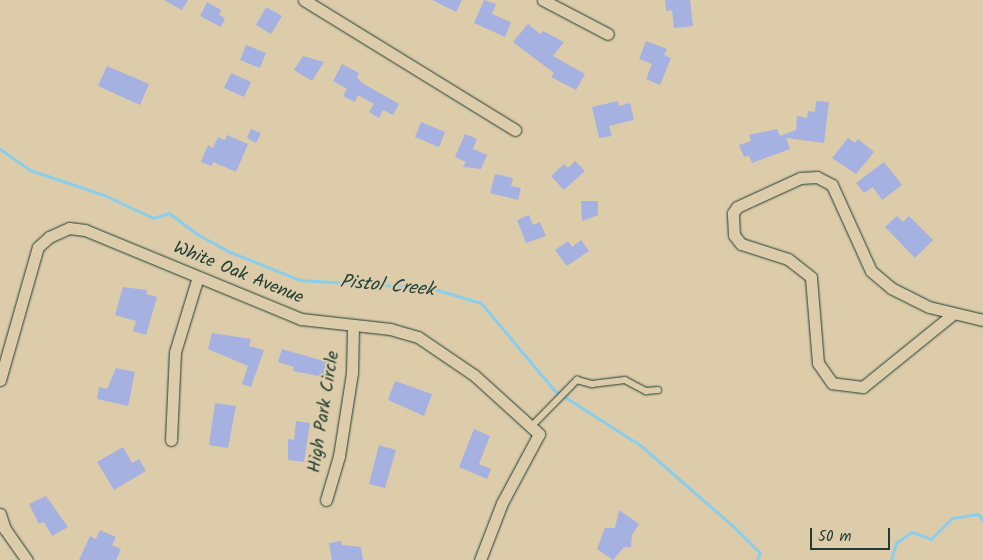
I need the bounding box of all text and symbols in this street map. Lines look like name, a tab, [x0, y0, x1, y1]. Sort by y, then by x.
street label: White Oak Avenue	[170, 238, 306, 310]
water label: Pistol Creek	[339, 272, 435, 302]
street label: High Park Circle	[305, 349, 345, 475]
scale bar	[813, 518, 893, 550]
text: 50 m	[818, 525, 852, 549]

